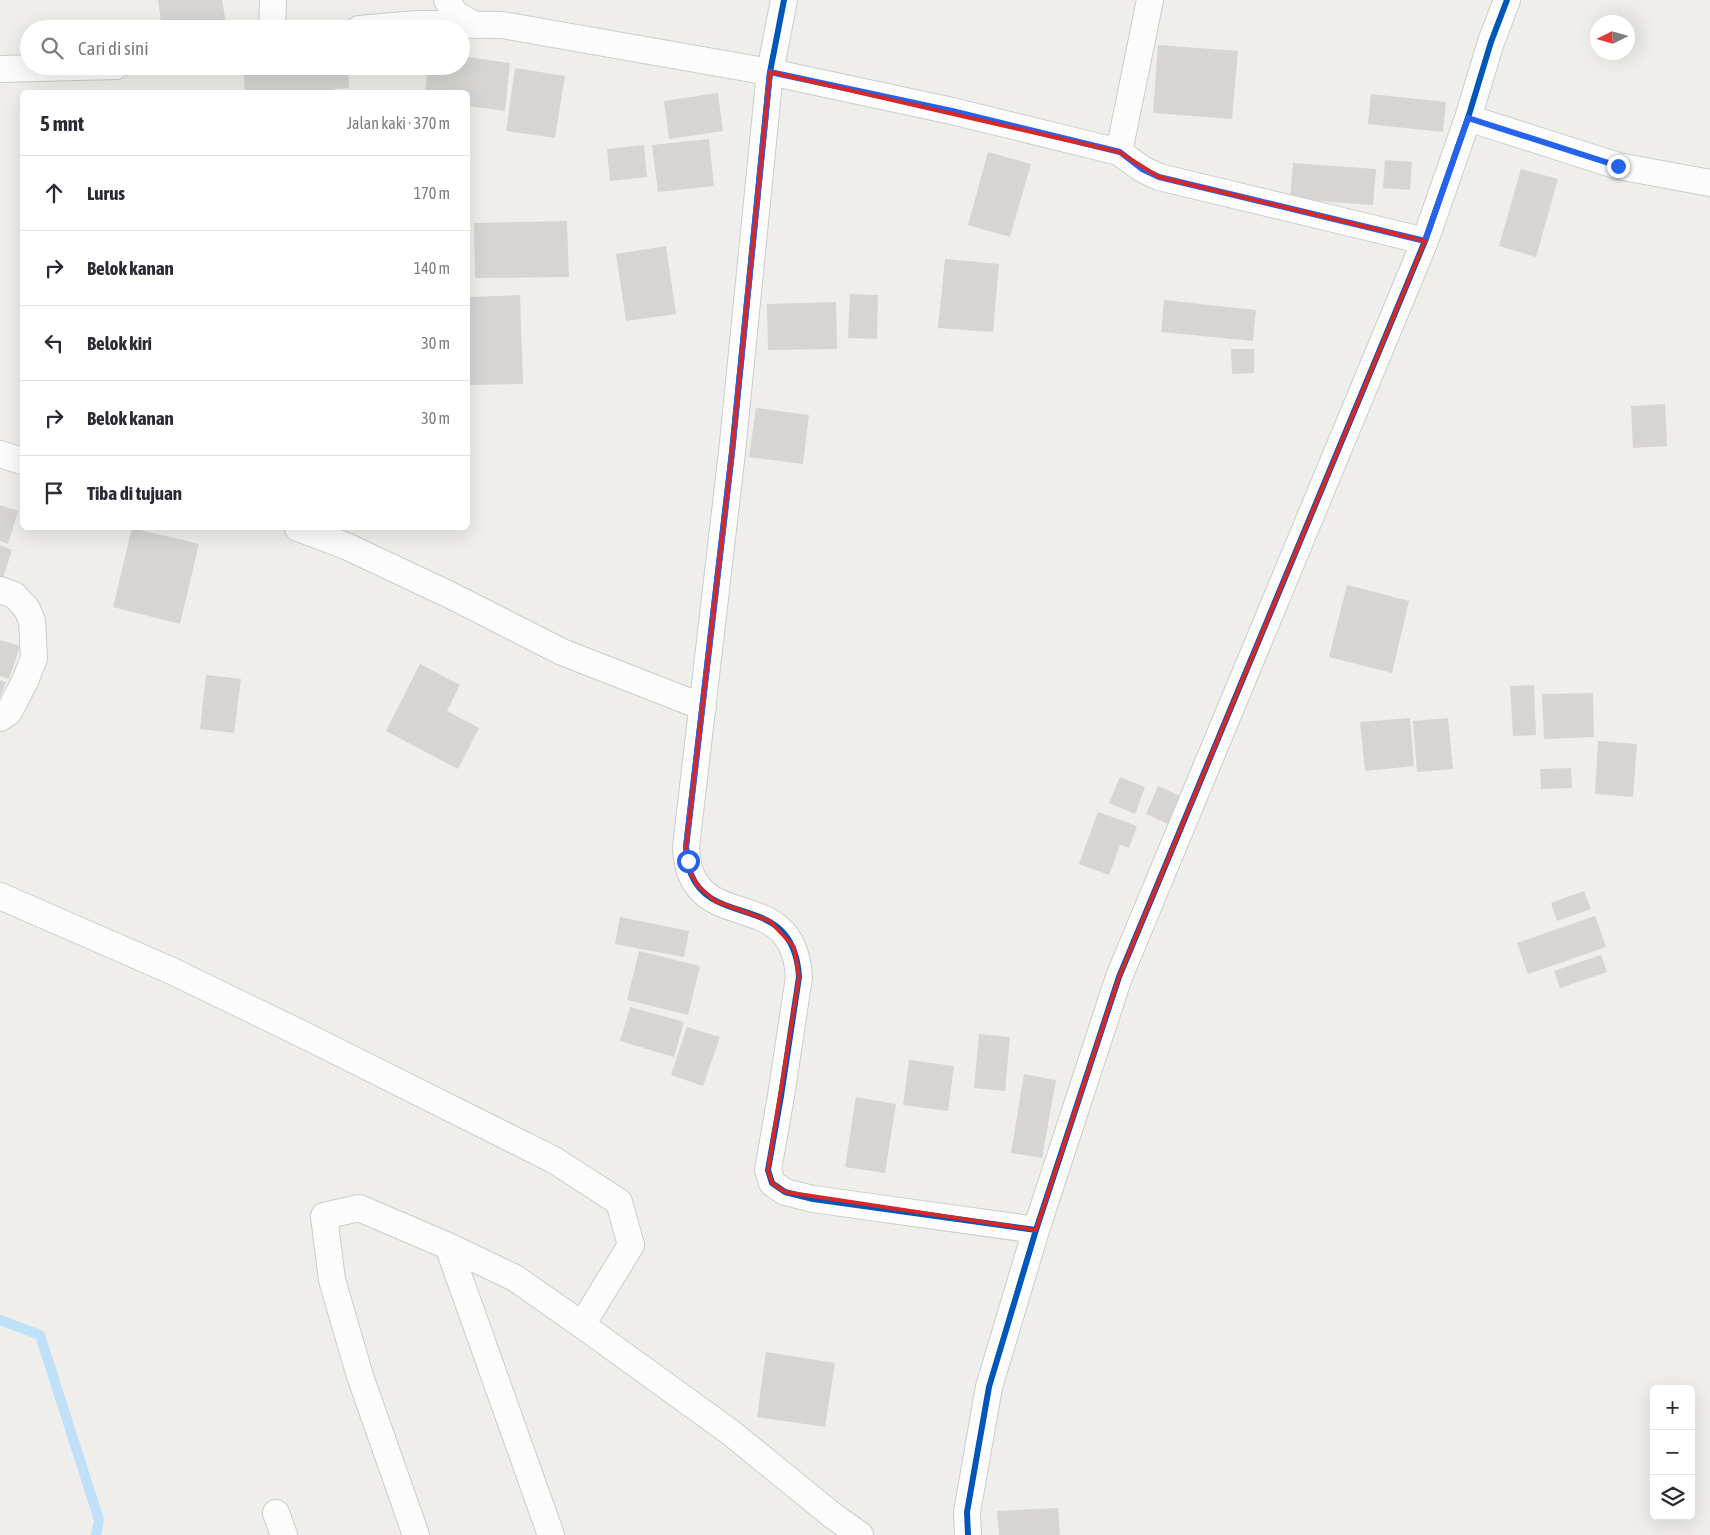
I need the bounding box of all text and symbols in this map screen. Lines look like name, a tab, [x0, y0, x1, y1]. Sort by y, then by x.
north arrow	[1590, 15, 1635, 60]
search box	[20, 20, 470, 75]
icon: search	[38, 34, 66, 62]
text: Cari di sini	[78, 37, 149, 59]
text: 5 mnt	[40, 111, 84, 135]
text: Jalan kaki · 370 m	[347, 114, 450, 132]
route end	[1607, 155, 1630, 178]
icon: ahead	[40, 179, 68, 207]
text: Lurus	[87, 182, 125, 204]
text: 170 m	[414, 184, 450, 202]
icon: right	[40, 254, 68, 282]
text: Belok kanan	[87, 257, 174, 279]
text: 140 m	[414, 259, 450, 277]
icon: left	[40, 329, 68, 357]
text: Belok kiri	[87, 332, 152, 354]
text: 30 m	[421, 334, 450, 352]
icon: right	[40, 404, 68, 432]
text: Belok kanan	[87, 407, 174, 429]
text: 30 m	[421, 409, 450, 427]
icon: arrive	[40, 479, 68, 507]
text: Tiba di tujuan	[87, 482, 182, 504]
route start	[677, 850, 700, 873]
map controls	[1650, 1385, 1695, 1520]
button: +	[1650, 1385, 1695, 1430]
button: −	[1650, 1430, 1695, 1475]
button: layers	[1650, 1475, 1695, 1520]

